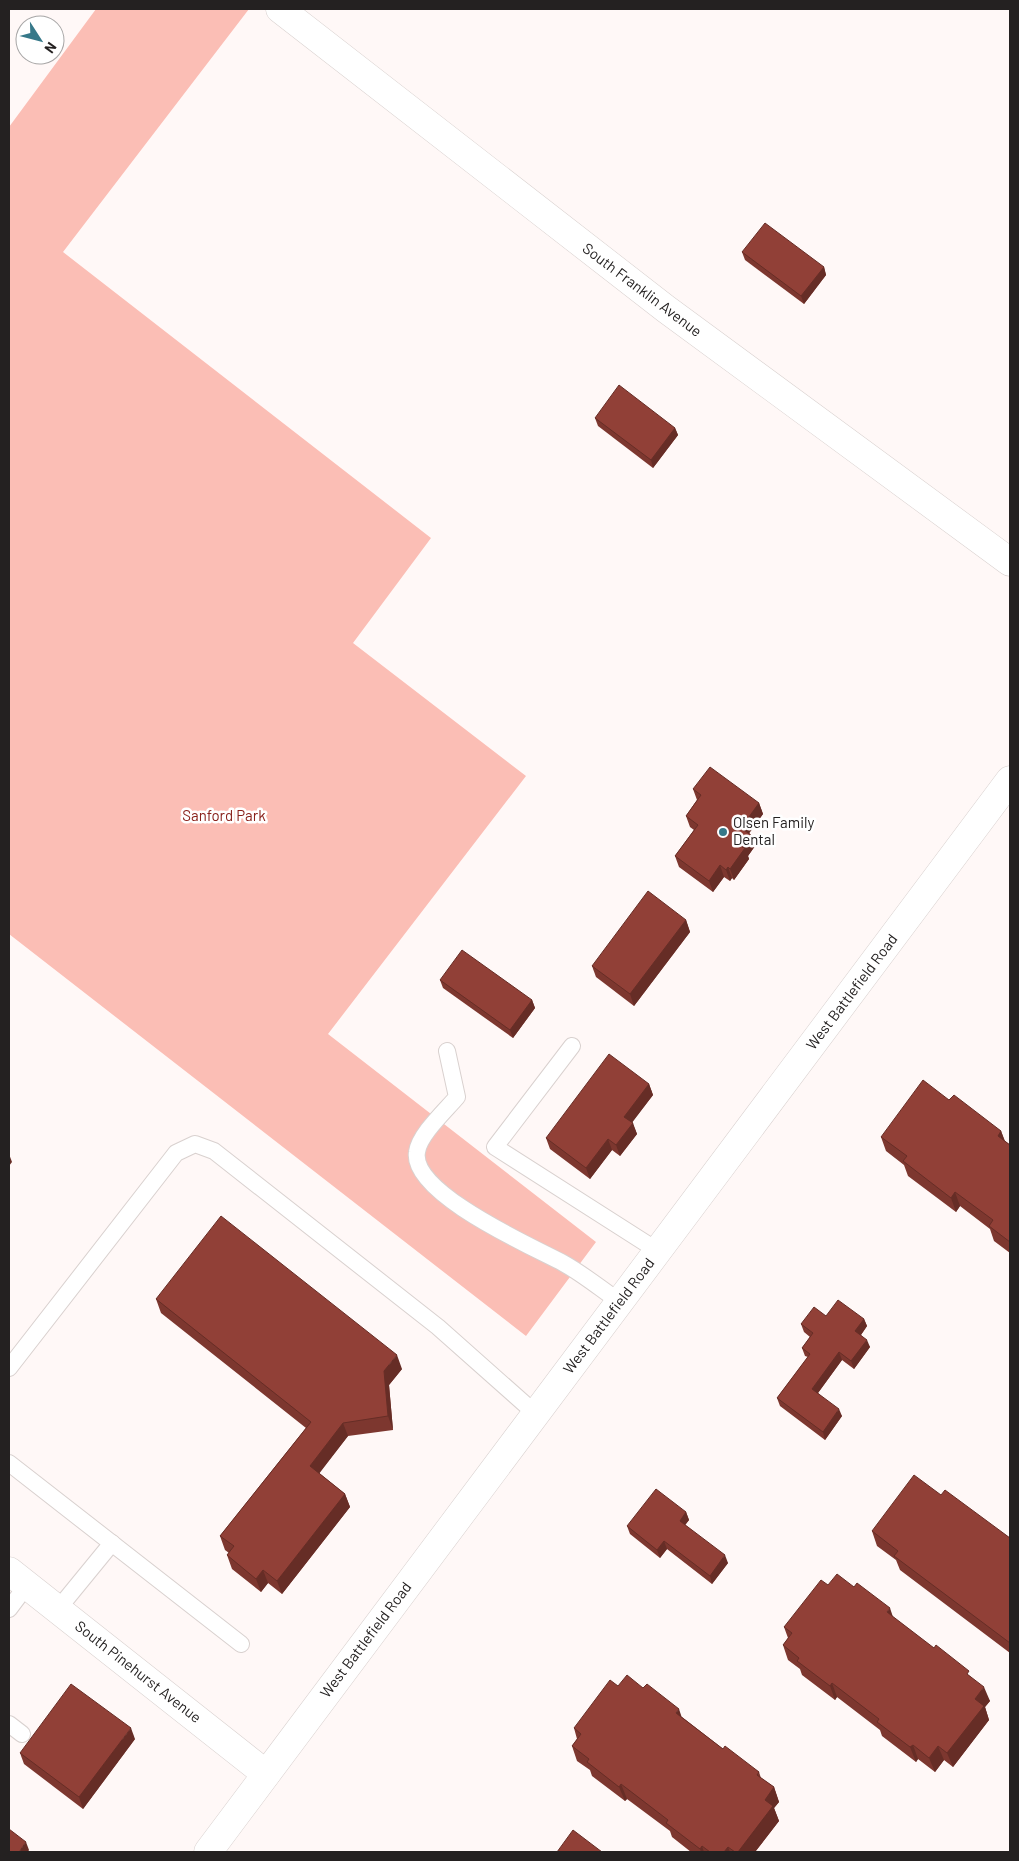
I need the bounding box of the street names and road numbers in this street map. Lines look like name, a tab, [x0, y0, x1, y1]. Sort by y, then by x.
street label: South Franklin Avenue	[579, 239, 706, 340]
street label: West Battlefield Road	[802, 930, 901, 1053]
street label: West Battlefield Road	[559, 1254, 658, 1377]
street label: West Battlefield Road	[316, 1578, 415, 1701]
street label: South Pinehurst Avenue	[72, 1616, 205, 1726]

